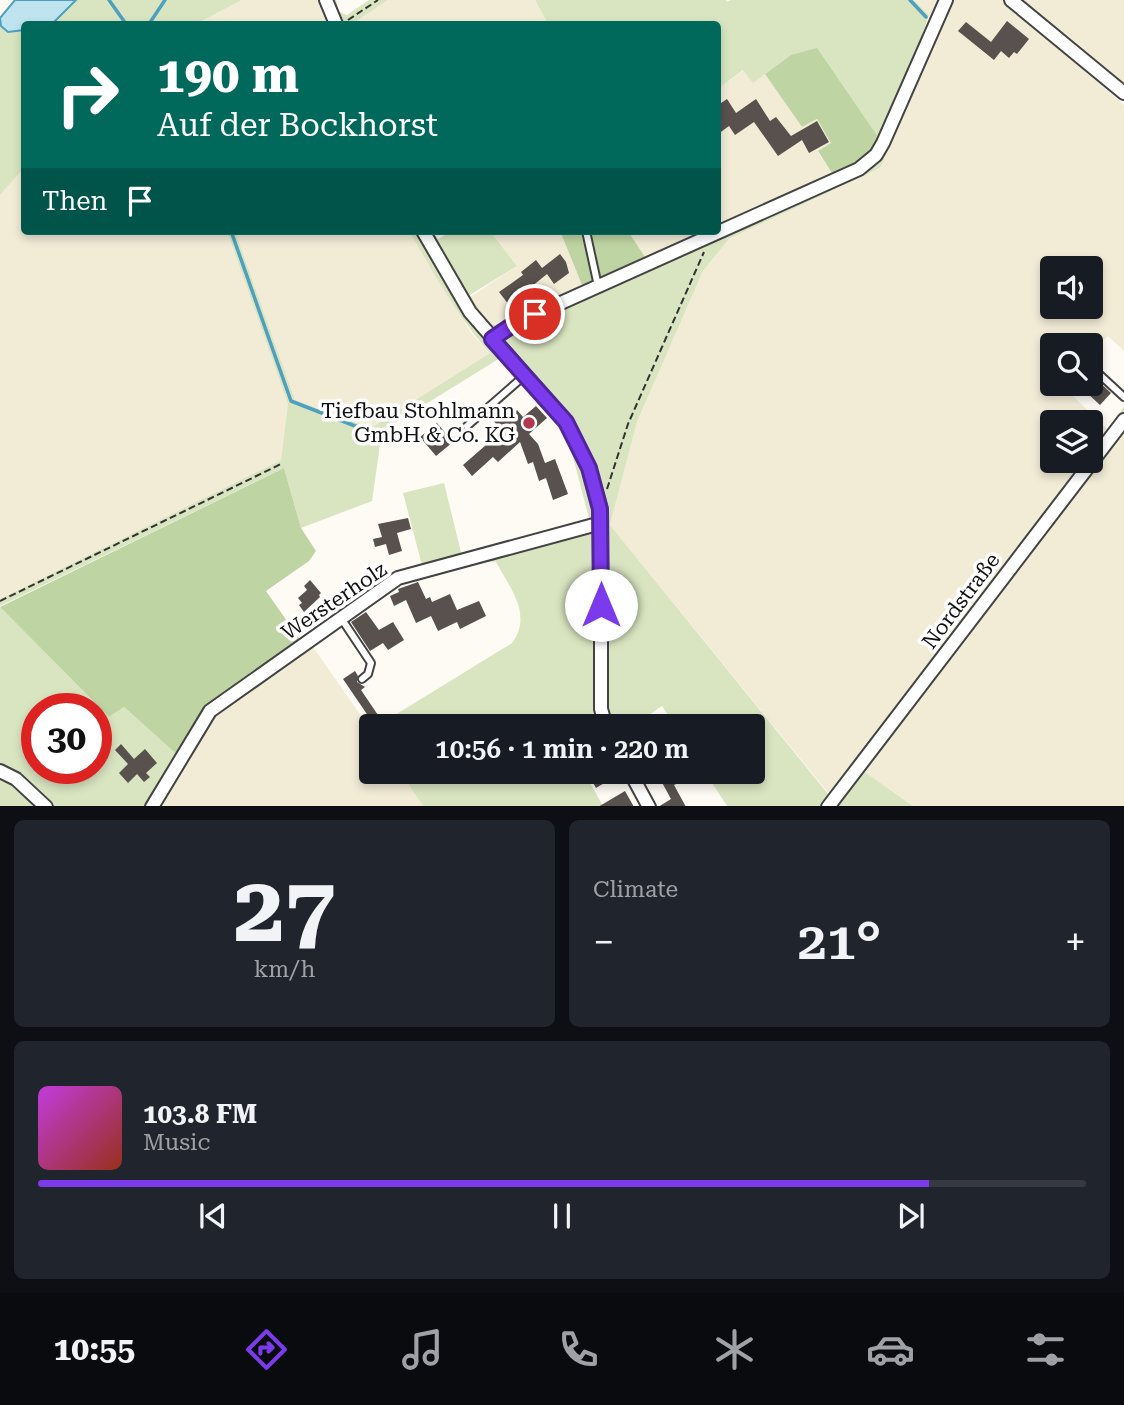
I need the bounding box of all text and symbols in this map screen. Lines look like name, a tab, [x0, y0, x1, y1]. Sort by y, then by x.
text: 190 m	[157, 47, 299, 104]
icon: right	[42, 49, 133, 140]
text: Auf der Bockhorst	[157, 106, 438, 144]
icon: arrive	[121, 182, 159, 220]
text: Then	[42, 186, 107, 216]
map controls	[1040, 256, 1103, 473]
button: sound	[1040, 256, 1103, 319]
pin	[505, 284, 565, 344]
icon: arrive	[516, 295, 554, 333]
button: search	[1040, 333, 1103, 396]
place label: Tiefbau Stohlmann GmbH & Co. KG	[321, 399, 515, 447]
button: layers	[1040, 410, 1103, 473]
marker: Tiefbau Stohlmann GmbH & Co. KG	[521, 415, 537, 431]
street label: Nordstraße	[917, 548, 1005, 654]
street label: Wersterholz	[277, 557, 391, 645]
position arrow	[564, 568, 638, 642]
speed limit sign: 30	[21, 693, 112, 784]
text: 10:56 · 1 min · 220 m	[435, 734, 689, 764]
text: 27	[234, 857, 335, 963]
text: Climate	[593, 876, 678, 903]
text: 21°	[798, 911, 881, 972]
text: −	[593, 920, 614, 964]
text: +	[1065, 920, 1086, 964]
text: km/h	[254, 956, 315, 983]
text: 103.8 FM	[143, 1099, 257, 1129]
text: Music	[143, 1129, 210, 1156]
icon: previous	[194, 1197, 232, 1235]
icon: pause	[543, 1197, 581, 1235]
icon: next	[892, 1197, 930, 1235]
icon: directions	[242, 1325, 291, 1374]
icon: music	[398, 1325, 447, 1374]
icon: phone	[554, 1325, 603, 1374]
icon: climate	[710, 1325, 759, 1374]
icon: car	[866, 1325, 915, 1374]
icon: filters	[1021, 1325, 1070, 1374]
text: 10:55	[53, 1330, 135, 1368]

